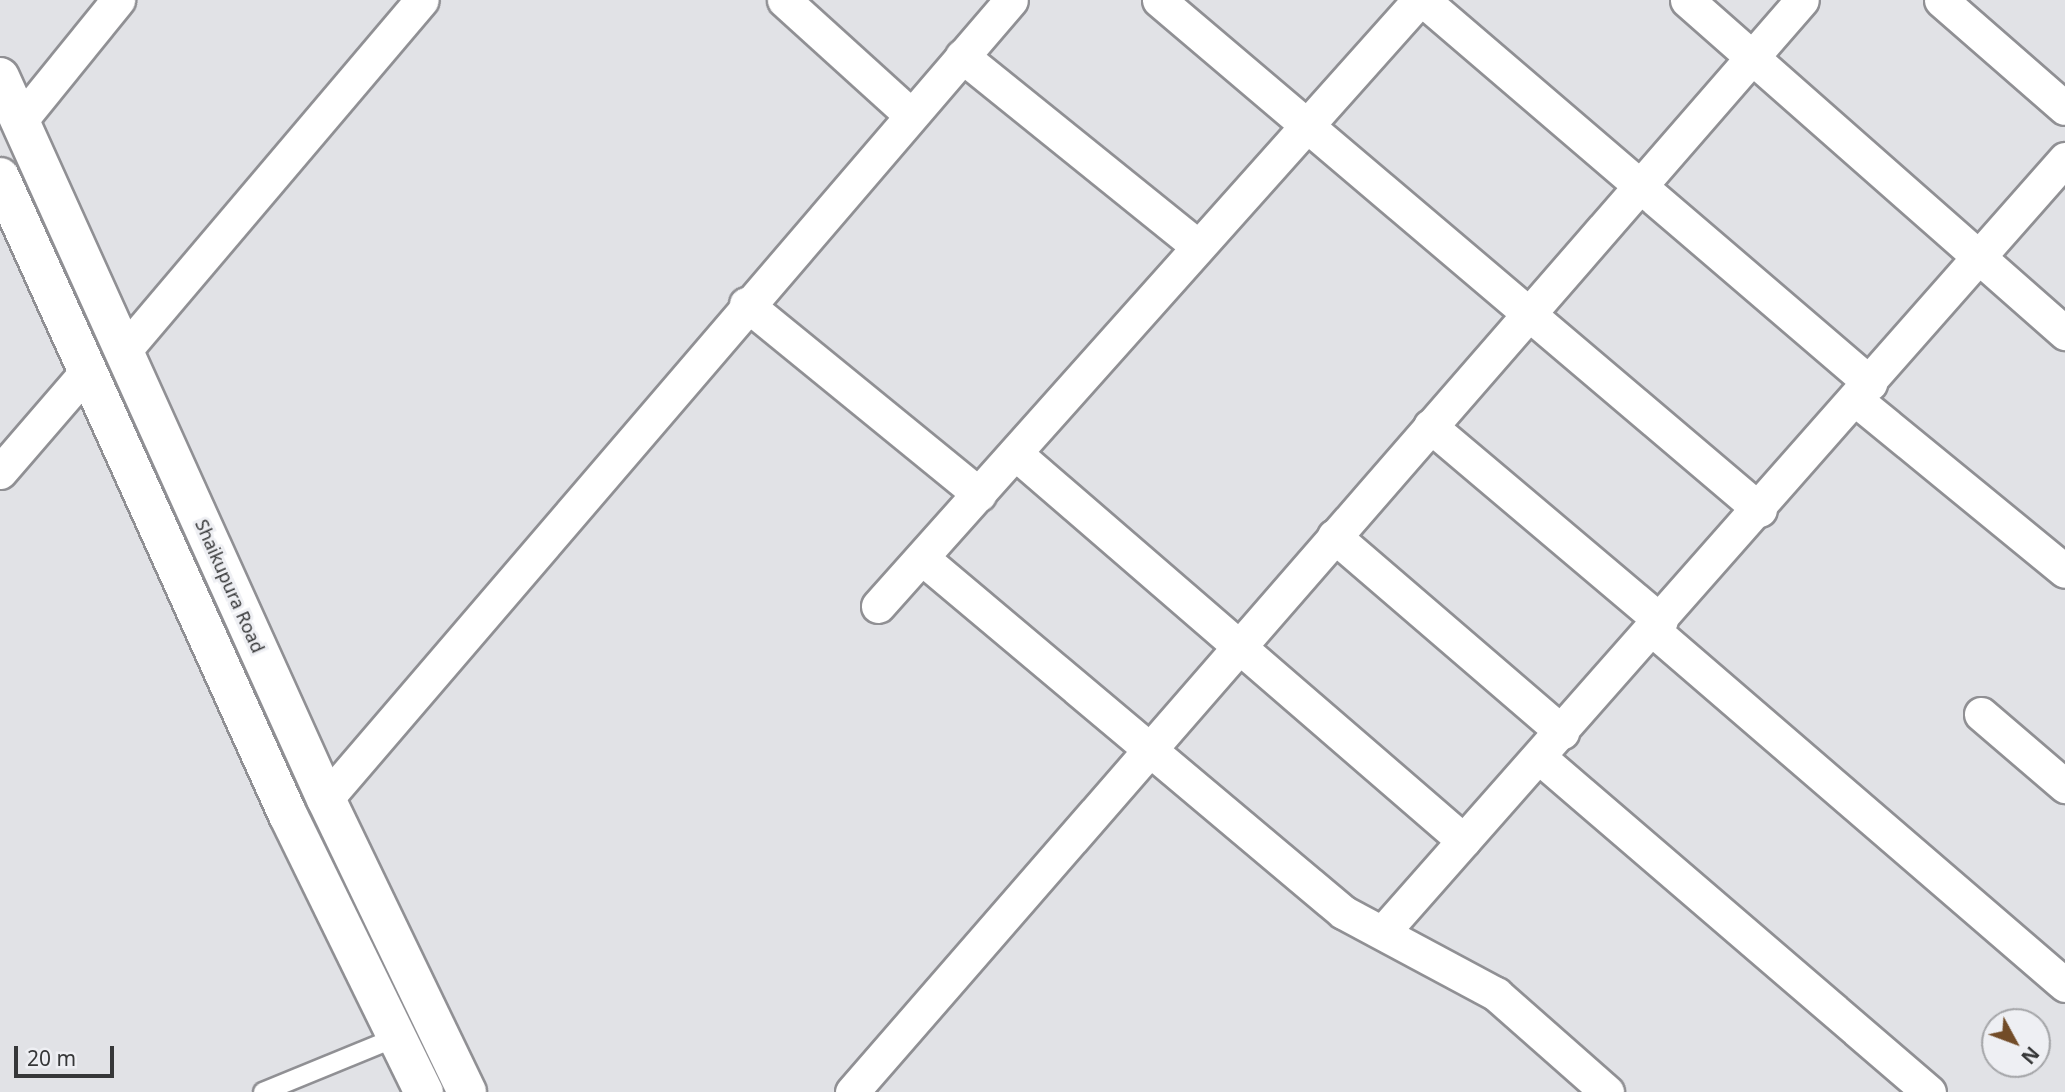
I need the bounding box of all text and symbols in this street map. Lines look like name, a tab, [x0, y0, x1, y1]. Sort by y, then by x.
street label: Shaikupura Road	[191, 516, 269, 656]
north arrow	[1981, 1008, 2051, 1078]
scale bar	[18, 1032, 117, 1076]
text: N	[2015, 1041, 2045, 1070]
text: 20 m	[27, 1044, 76, 1072]

